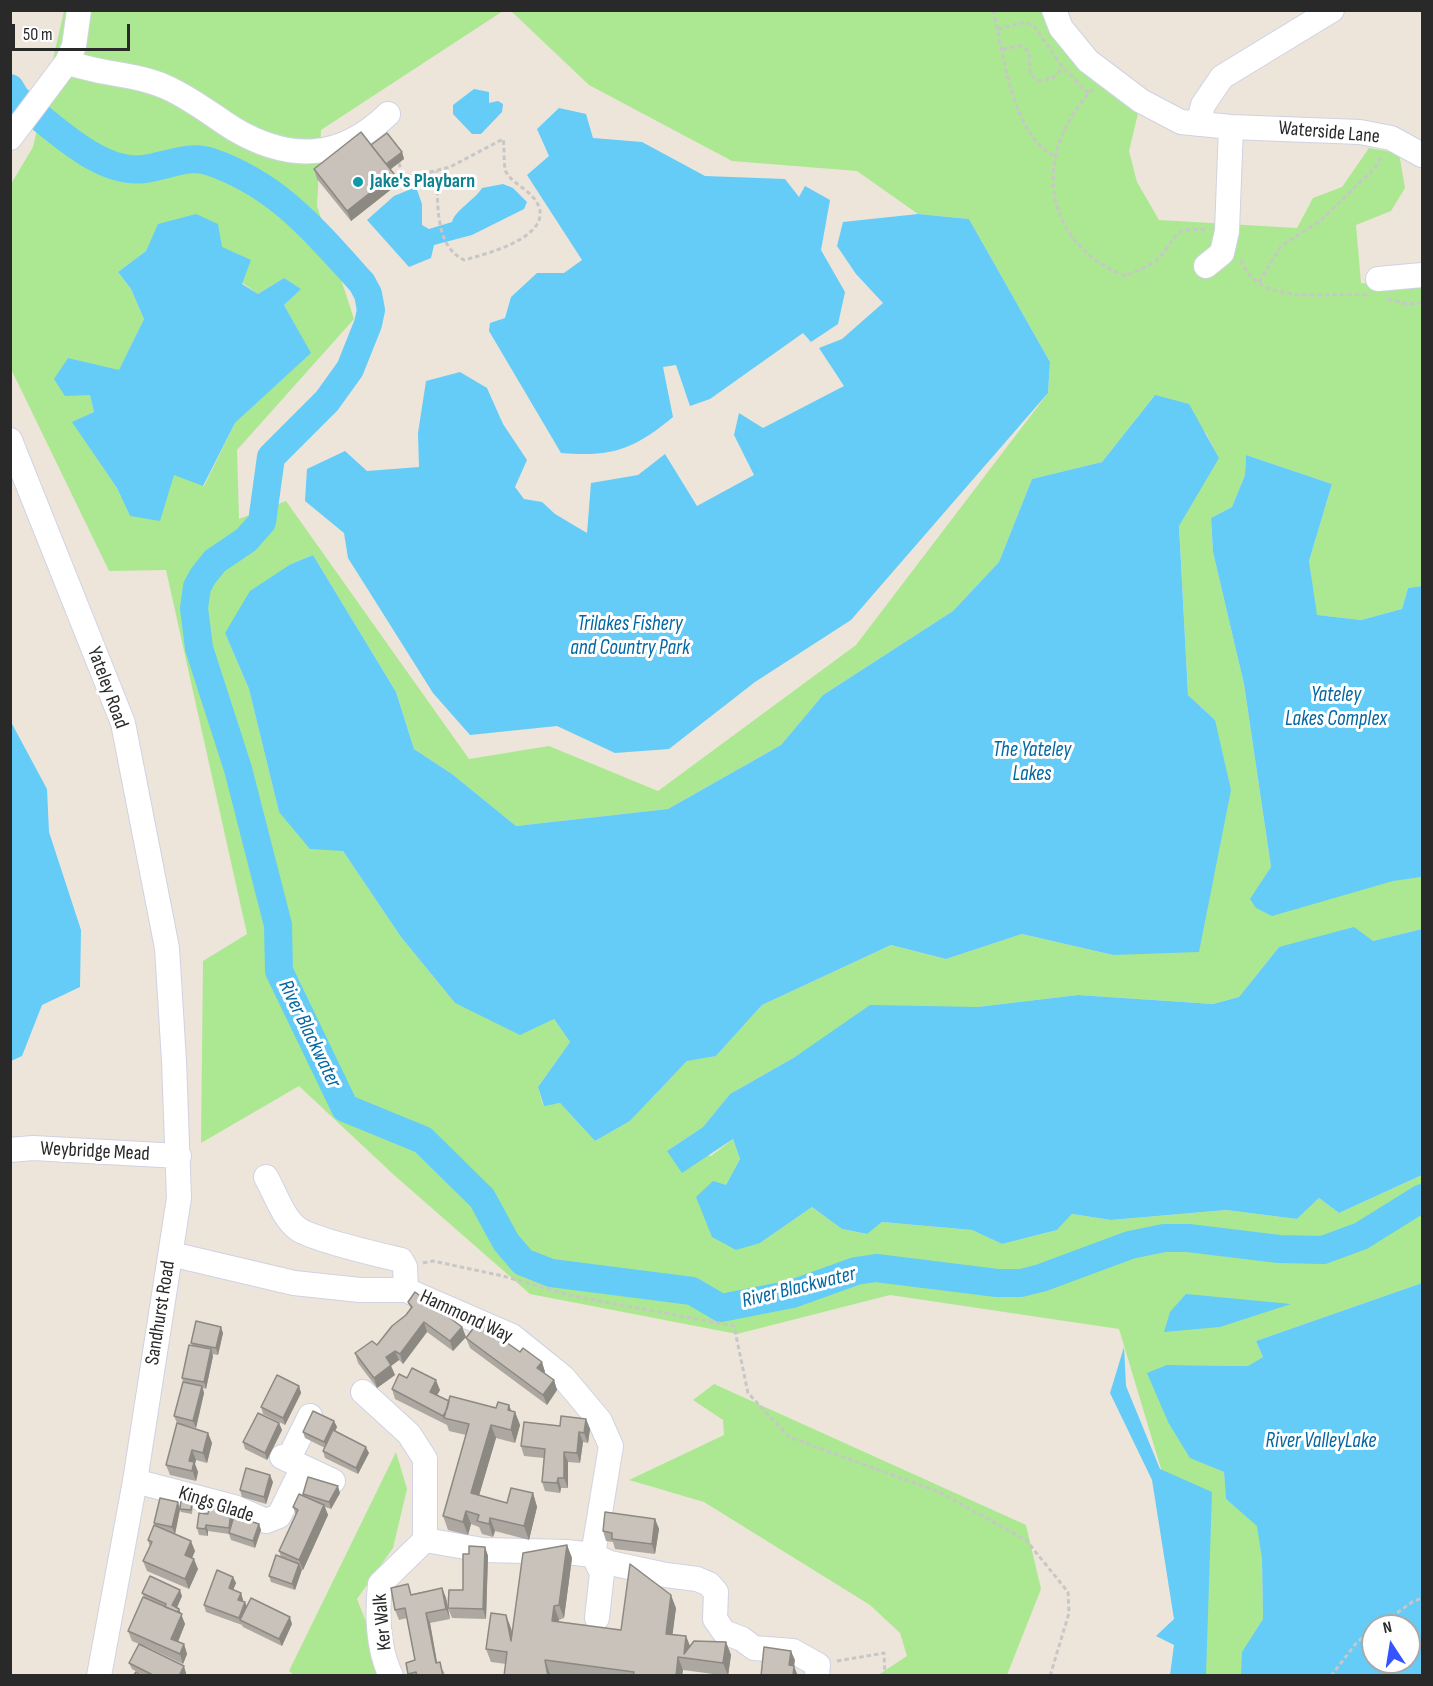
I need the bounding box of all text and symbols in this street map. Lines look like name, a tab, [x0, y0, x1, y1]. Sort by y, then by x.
scale bar	[15, 12, 134, 50]
text: 50 m	[23, 24, 53, 45]
street label: Waterside Lane	[1277, 117, 1381, 149]
place label: Jake's Playbarn	[370, 170, 475, 194]
marker: Jake's Playbarn	[351, 175, 365, 189]
water label: Trilakes Fishery and Country Park	[570, 612, 690, 662]
street label: Yateley Road	[81, 644, 133, 732]
water label: Yateley Lakes Complex	[1285, 683, 1387, 733]
water label: The Yateley Lakes	[993, 738, 1071, 788]
water label: River Blackwater	[272, 976, 346, 1092]
street label: Weybridge Mead	[40, 1137, 150, 1167]
street label: Sandhurst Road	[141, 1259, 181, 1367]
water label: River Blackwater	[740, 1262, 858, 1314]
street label: Hammond Way	[416, 1285, 516, 1349]
water label: River ValleyLake	[1266, 1429, 1376, 1455]
street label: Kings Glade	[175, 1482, 257, 1528]
street label: Ker Walk	[369, 1592, 397, 1652]
north arrow	[1361, 1614, 1421, 1674]
text: N	[1381, 1618, 1394, 1638]

